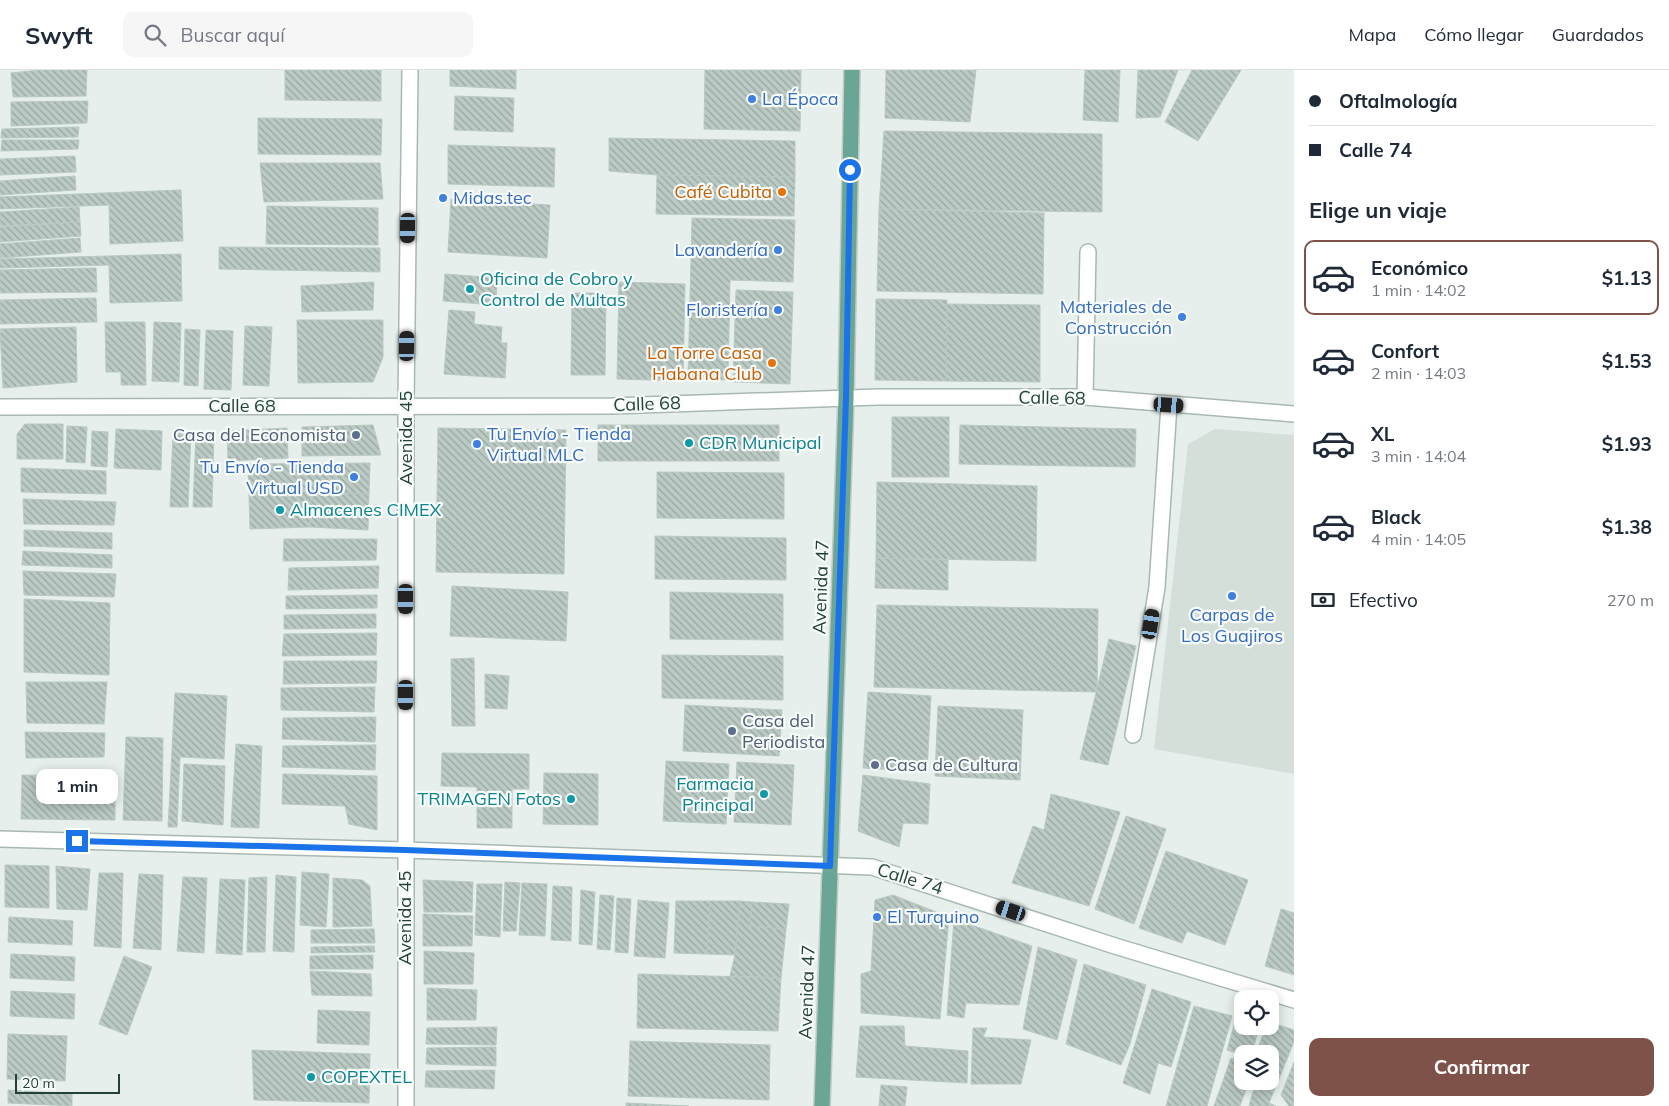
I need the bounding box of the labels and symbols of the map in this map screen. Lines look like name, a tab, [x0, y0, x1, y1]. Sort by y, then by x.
place label: La Época	[762, 87, 839, 110]
marker: La Época	[746, 93, 758, 105]
route start	[839, 159, 861, 181]
place label: Café Cubita	[674, 180, 772, 203]
place label: Midas.tec	[453, 186, 532, 209]
marker: Café Cubita	[776, 186, 788, 198]
marker: Midas.tec	[437, 192, 449, 204]
car	[400, 213, 415, 243]
place label: Lavandería	[675, 238, 768, 261]
marker: Lavandería	[772, 244, 784, 256]
place label: Oficina de Cobro y Control de Multas	[480, 267, 633, 311]
marker: Oficina de Cobro y Control de Multas	[464, 283, 476, 295]
place label: Materiales de Construcción	[1060, 295, 1172, 339]
place label: Floristería	[686, 298, 768, 321]
marker: Floristería	[772, 304, 784, 316]
marker: Materiales de Construcción	[1176, 311, 1188, 323]
car	[399, 331, 414, 361]
place label: La Torre Casa Habana Club	[647, 341, 762, 385]
marker: La Torre Casa Habana Club	[766, 357, 778, 369]
street label: Calle 68	[1018, 385, 1086, 410]
street label: Avenida 45	[394, 390, 417, 485]
street label: Calle 68	[613, 391, 681, 416]
street label: Calle 68	[208, 394, 276, 417]
car	[1153, 396, 1184, 414]
place label: Tu Envío - Tienda Virtual MLC	[487, 422, 631, 466]
place label: Casa del Economista	[173, 423, 346, 446]
marker: Casa del Economista	[350, 429, 362, 441]
place label: CDR Municipal	[699, 431, 822, 454]
marker: CDR Municipal	[683, 437, 695, 449]
marker: Tu Envío - Tienda Virtual MLC	[471, 438, 483, 450]
place label: Tu Envío - Tienda Virtual USD	[200, 455, 344, 499]
marker: Tu Envío - Tienda Virtual USD	[348, 471, 360, 483]
place label: Almacenes CIMEX	[290, 498, 441, 521]
marker: Almacenes CIMEX	[274, 504, 286, 516]
street label: Avenida 47	[807, 539, 834, 635]
car	[398, 584, 413, 614]
marker: Carpas de Los Guajiros	[1226, 590, 1238, 602]
place label: Carpas de Los Guajiros	[1181, 603, 1283, 647]
car	[1141, 608, 1160, 640]
car	[398, 680, 413, 710]
place label: Casa del Periodista	[742, 709, 825, 753]
marker: Casa del Periodista	[726, 725, 738, 737]
place label: Casa de Cultura	[885, 753, 1018, 776]
marker: Casa de Cultura	[869, 759, 881, 771]
callout: 1 min	[36, 768, 118, 804]
place label: Farmacia Principal	[676, 772, 754, 816]
place label: TRIMAGEN Fotos	[417, 787, 561, 810]
marker: Farmacia Principal	[758, 788, 770, 800]
marker: TRIMAGEN Fotos	[565, 793, 577, 805]
route end	[66, 830, 88, 852]
street label: Calle 74	[875, 858, 946, 899]
street label: Avenida 45	[393, 870, 416, 965]
car	[994, 899, 1027, 923]
place label: El Turquino	[887, 905, 979, 928]
marker: El Turquino	[871, 911, 883, 923]
street label: Avenida 47	[793, 944, 820, 1040]
place label: COPEXTEL	[321, 1065, 412, 1088]
scale bar	[15, 1071, 120, 1094]
marker: COPEXTEL	[305, 1071, 317, 1083]

